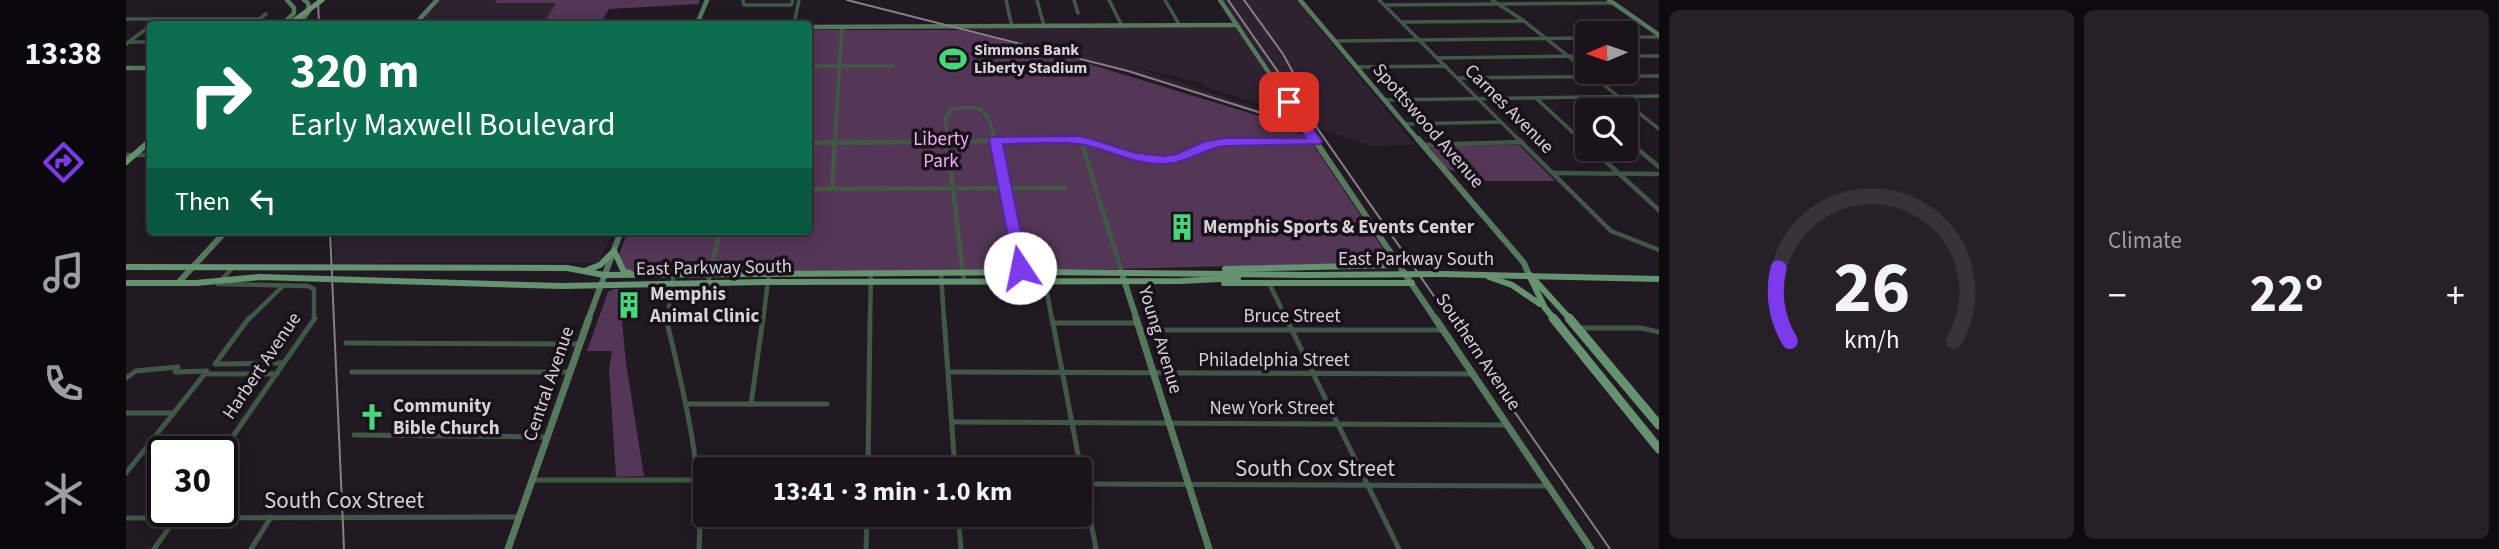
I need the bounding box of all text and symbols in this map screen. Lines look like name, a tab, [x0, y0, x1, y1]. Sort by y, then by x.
north arrow	[1575, 21, 1638, 84]
map controls	[1575, 21, 1638, 161]
text: 13:38	[24, 31, 102, 77]
text: 320 m	[290, 37, 419, 107]
place label: Simmons Bank Liberty Stadium	[974, 39, 1087, 79]
sports icon: Simmons Bank Liberty Stadium	[938, 44, 968, 74]
icon: right	[175, 49, 266, 140]
street label: Spottswood Avenue	[1366, 58, 1490, 194]
street label: Carnes Avenue	[1458, 58, 1560, 160]
pin	[1259, 72, 1319, 132]
icon: arrive	[1270, 83, 1308, 121]
button: search	[1575, 98, 1638, 161]
text: Early Maxwell Boulevard	[290, 102, 616, 148]
park label: Liberty Park	[913, 126, 969, 175]
icon: directions	[39, 138, 88, 187]
icon: left	[244, 182, 282, 220]
text: Then	[175, 183, 230, 220]
building icon: Memphis Sports & Events Center	[1167, 212, 1197, 242]
place label: Memphis Sports & Events Center	[1203, 214, 1475, 241]
text: Climate	[2108, 224, 2182, 257]
position arrow	[983, 231, 1057, 305]
text: 26	[1833, 236, 1910, 340]
street label: East Parkway South	[1338, 246, 1494, 273]
icon: music	[39, 248, 88, 297]
street label: East Parkway South	[636, 253, 792, 283]
text: 22°	[2250, 258, 2323, 332]
text: −	[2108, 269, 2127, 323]
text: +	[2446, 269, 2465, 323]
place label: Memphis Animal Clinic	[649, 281, 759, 330]
street label: Young Avenue	[1131, 282, 1189, 397]
street label: Southern Avenue	[1429, 288, 1527, 416]
building icon: Memphis Animal Clinic	[614, 290, 644, 320]
street label: Bruce Street	[1243, 303, 1341, 330]
street label: Harbert Avenue	[216, 307, 308, 425]
text: km/h	[1844, 321, 1899, 357]
street label: Central Avenue	[517, 323, 581, 445]
street label: Philadelphia Street	[1198, 347, 1350, 374]
icon: phone	[39, 359, 88, 408]
place label: Community Bible Church	[393, 393, 500, 442]
street label: New York Street	[1209, 395, 1335, 422]
church icon: Community Bible Church	[357, 402, 387, 432]
speed limit sign: 30	[147, 436, 238, 527]
street label: South Cox Street	[1235, 452, 1395, 485]
icon: climate	[39, 469, 88, 518]
text: 13:41 · 3 min · 1.0 km	[773, 473, 1012, 510]
street label: South Cox Street	[264, 484, 424, 517]

